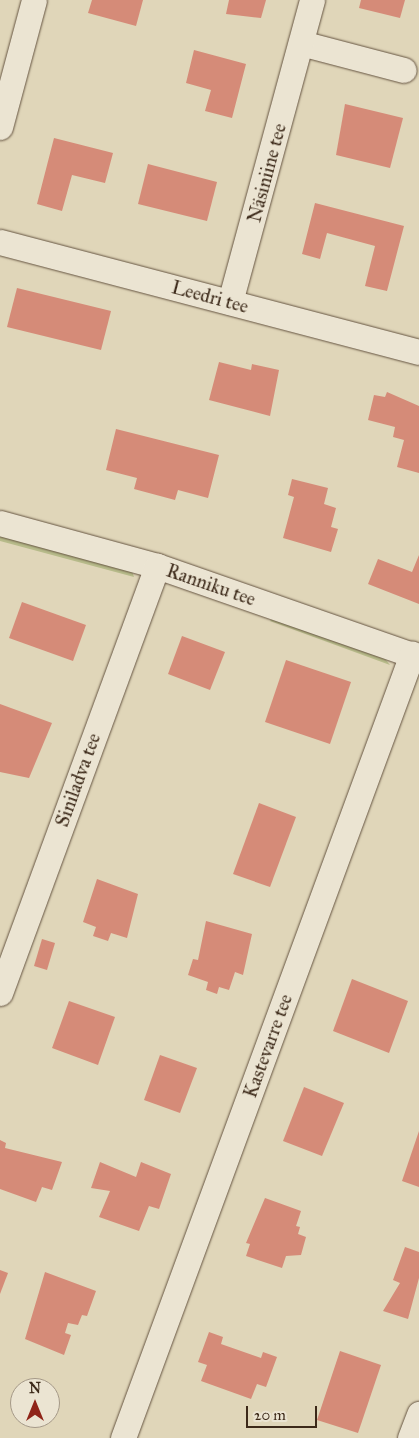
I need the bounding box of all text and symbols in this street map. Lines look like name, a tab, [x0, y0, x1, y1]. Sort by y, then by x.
street label: Näsiniine tee	[243, 121, 291, 225]
street label: Leedri tee	[169, 276, 251, 318]
street label: Ranniku tee	[163, 559, 259, 611]
street label: Siniladva tee	[51, 730, 105, 830]
street label: Kastevarre tee	[239, 991, 297, 1101]
north arrow	[10, 1378, 60, 1428]
text: N	[29, 1380, 41, 1397]
scale bar	[249, 1396, 320, 1428]
text: 20 m	[254, 1406, 286, 1424]

